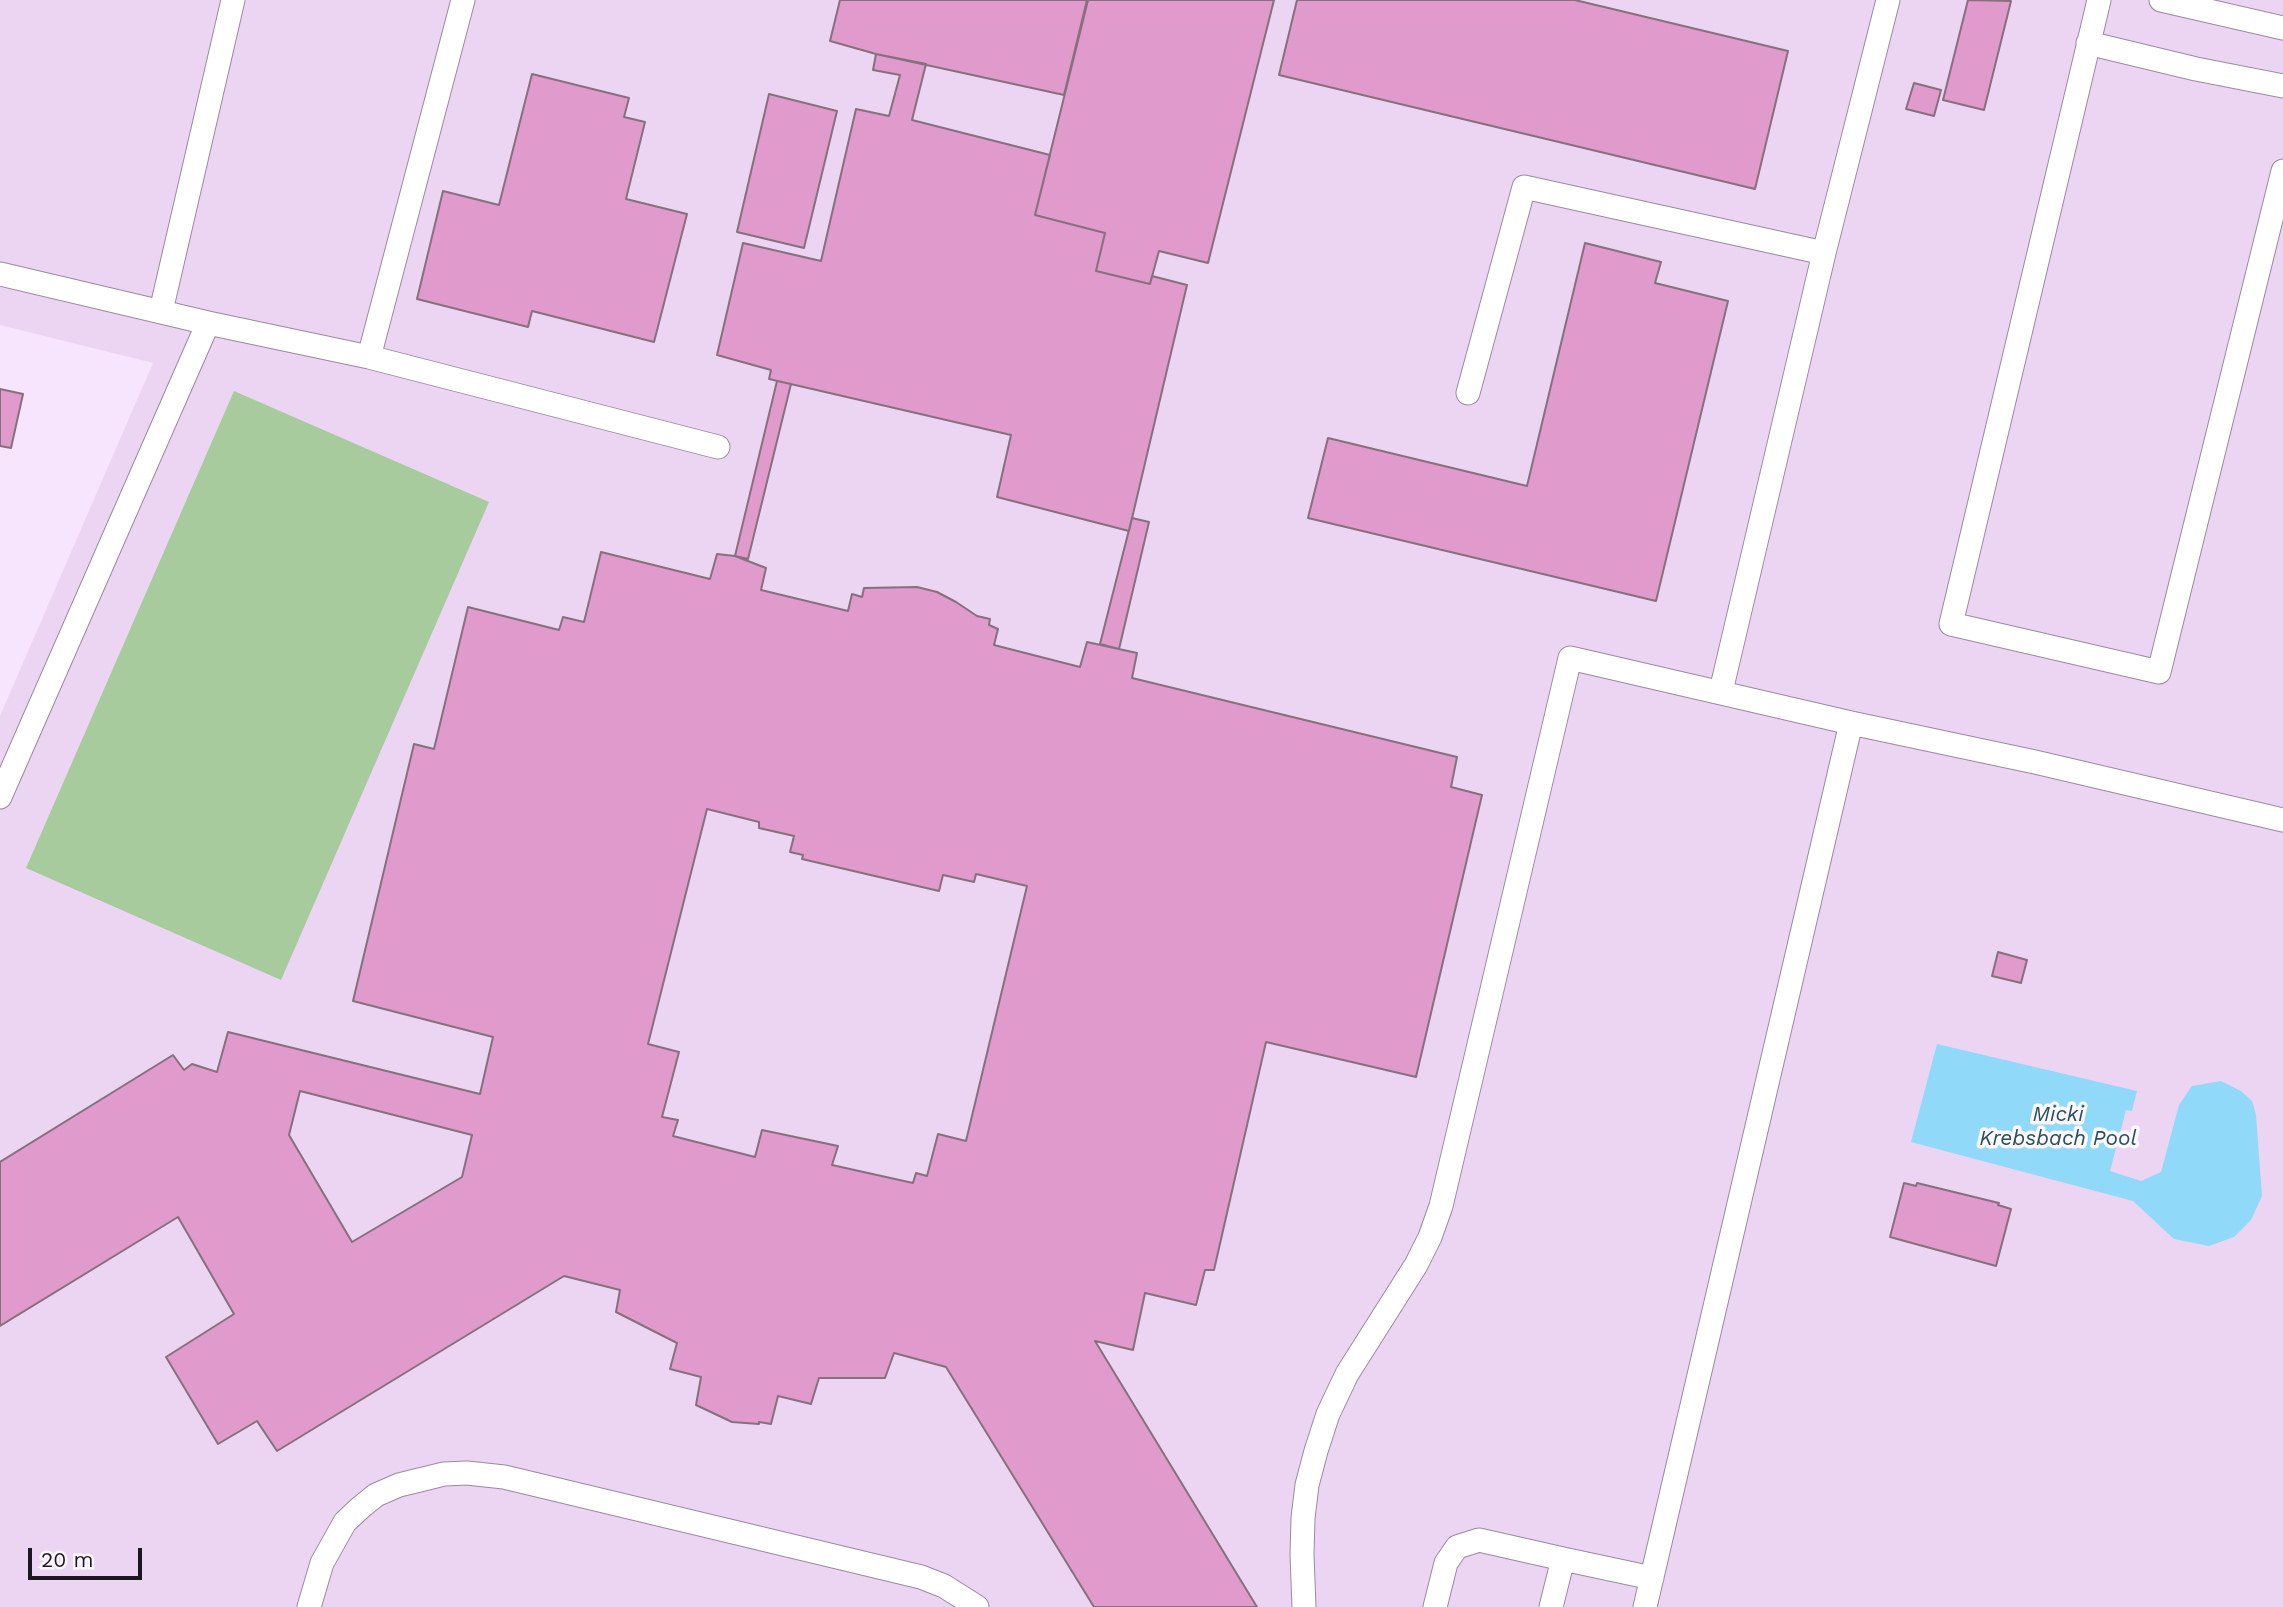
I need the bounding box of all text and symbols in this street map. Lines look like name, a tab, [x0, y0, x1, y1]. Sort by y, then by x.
water label: Micki Krebsbach Pool	[1979, 1102, 2137, 1152]
scale bar	[32, 1534, 145, 1578]
text: 20 m	[41, 1547, 93, 1572]

